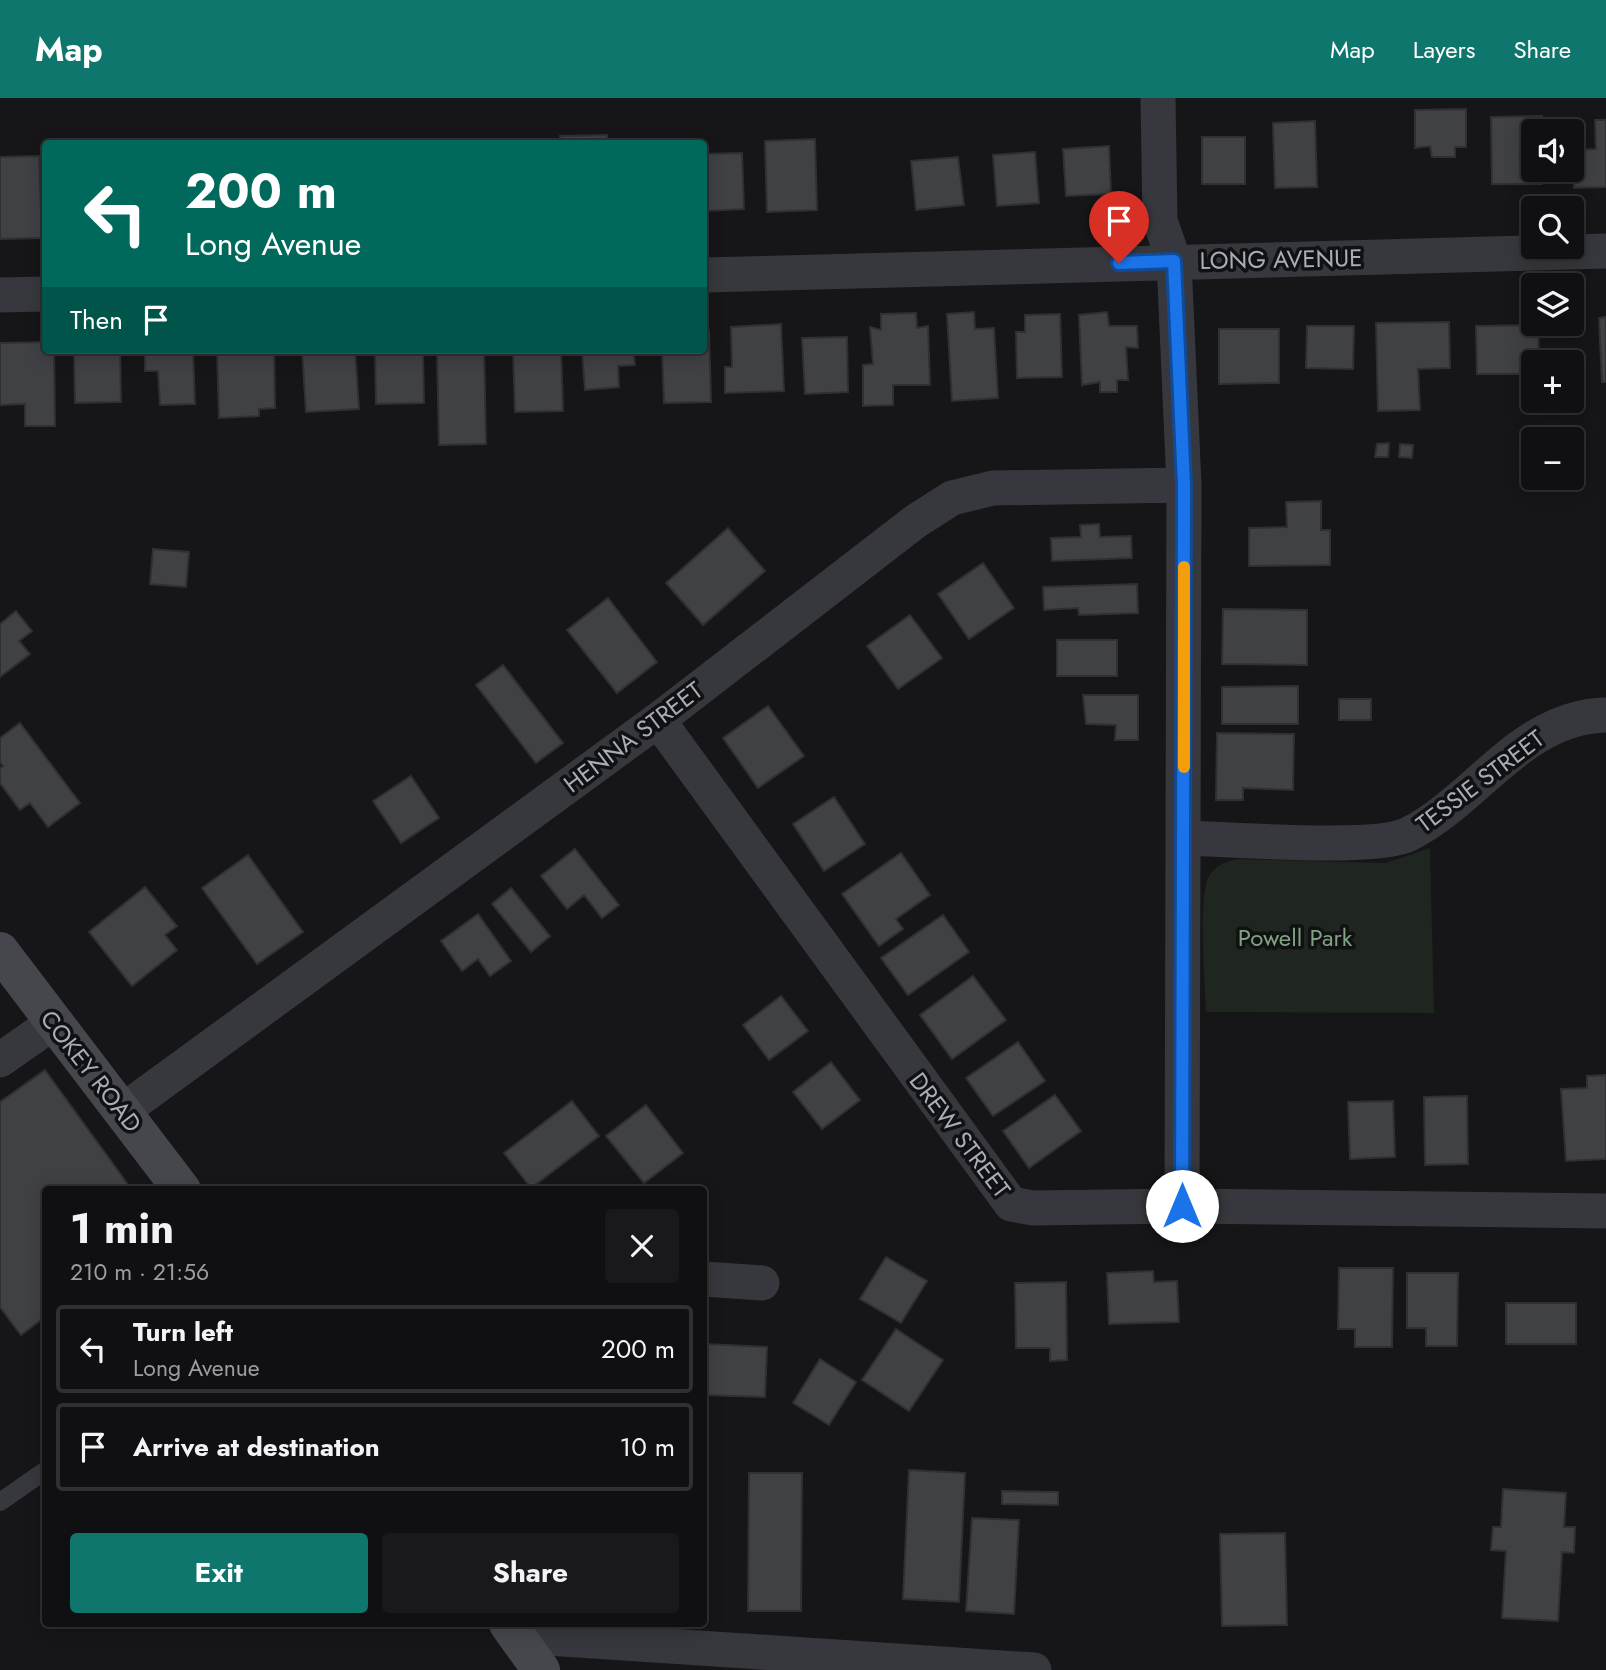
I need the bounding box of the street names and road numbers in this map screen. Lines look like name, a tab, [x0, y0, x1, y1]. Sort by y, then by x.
street label: LONG AVENUE	[1199, 240, 1363, 278]
street label: HENNA STREET	[556, 673, 710, 801]
street label: TESSIE STREET	[1409, 721, 1551, 841]
street label: COKEY ROAD	[32, 1002, 150, 1140]
street label: DREW STREET	[901, 1065, 1019, 1205]

